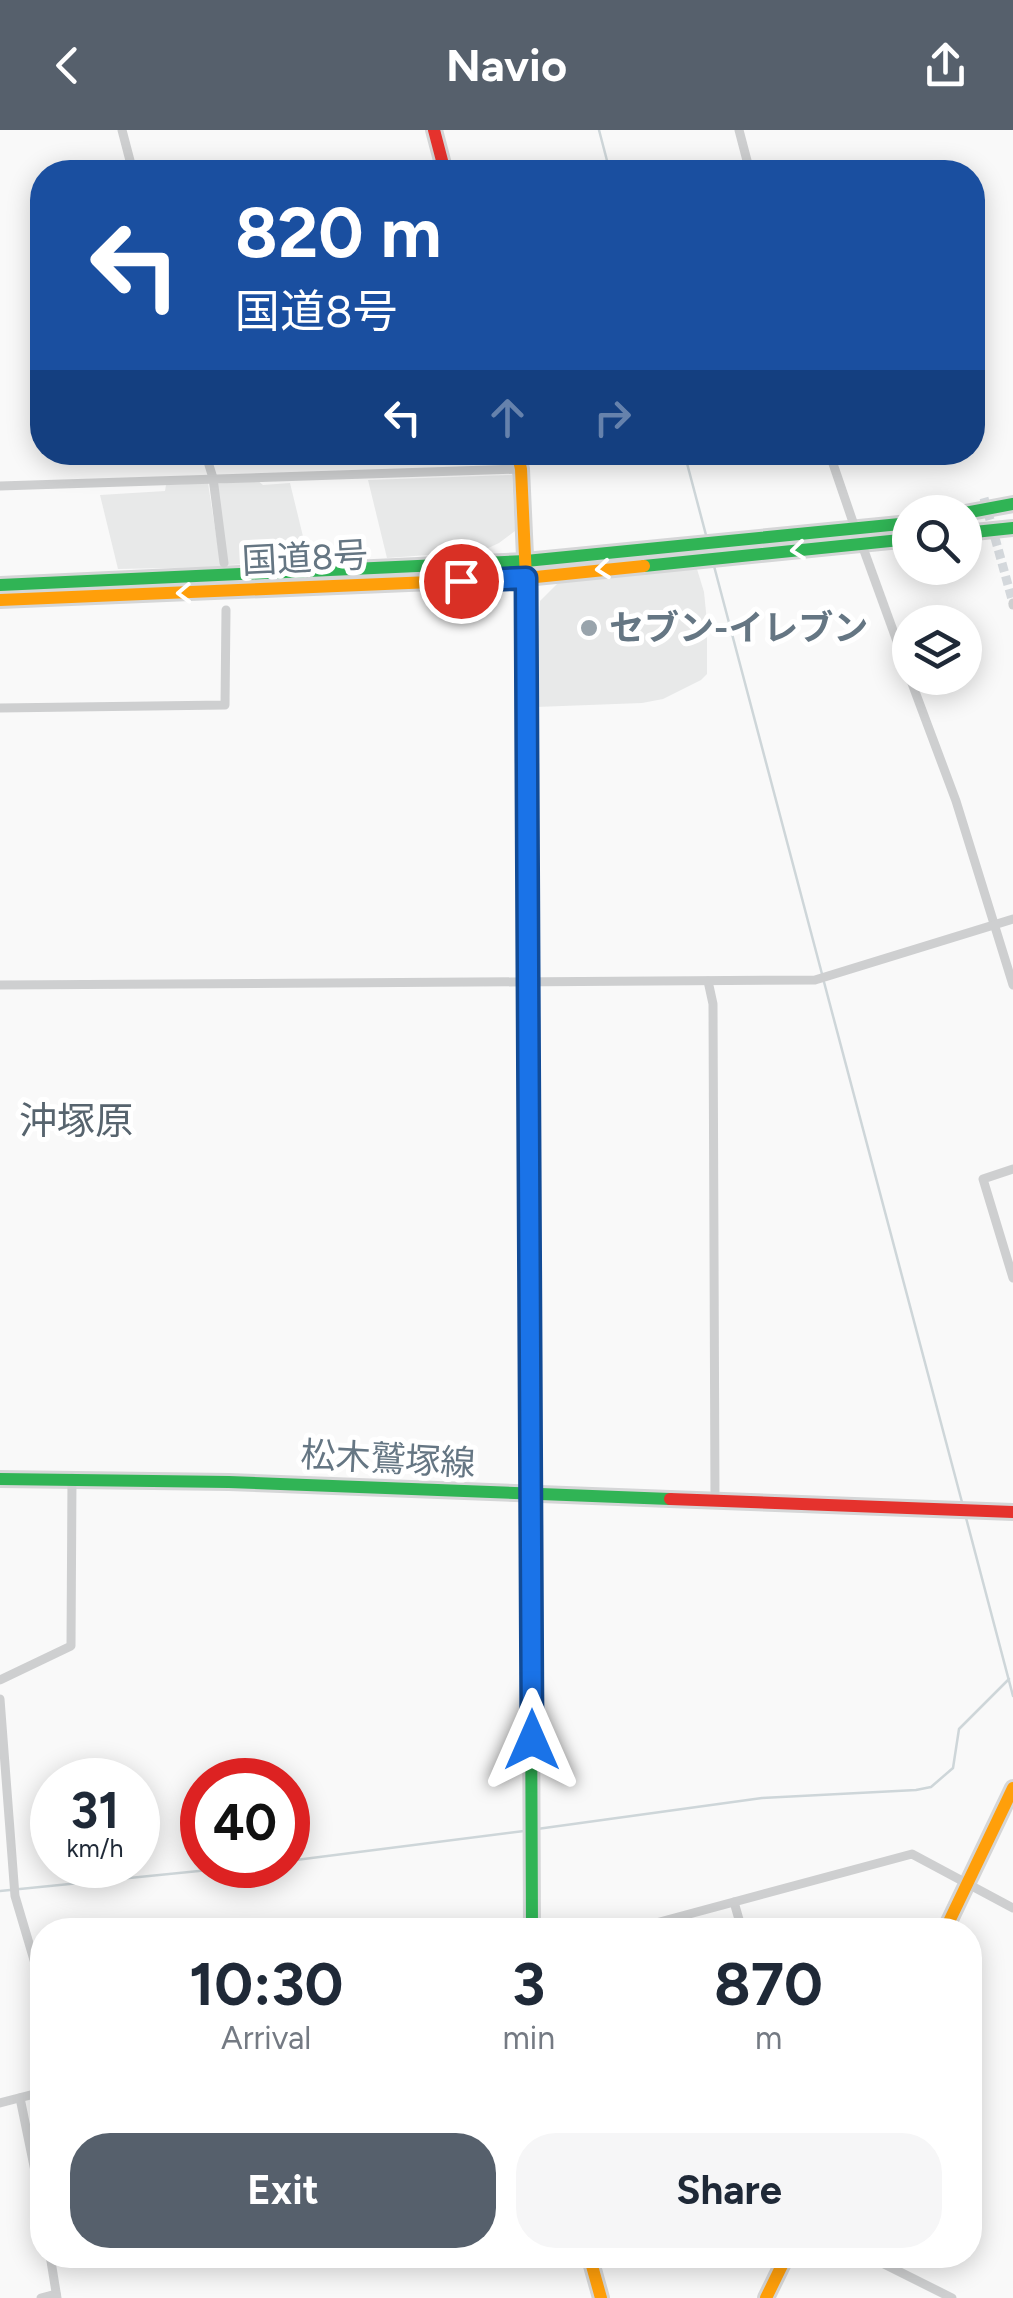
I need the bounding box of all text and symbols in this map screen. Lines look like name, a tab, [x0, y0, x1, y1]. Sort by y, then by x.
icon: back	[40, 38, 95, 93]
text: Navio	[446, 38, 567, 92]
icon: share	[918, 38, 973, 93]
text: 820 m	[235, 190, 441, 275]
icon: left	[70, 200, 200, 330]
text: 国道8号	[235, 284, 398, 338]
icon: left	[375, 390, 430, 445]
icon: ahead	[480, 390, 535, 445]
icon: right	[585, 390, 640, 445]
map controls	[892, 495, 982, 695]
button: search	[892, 495, 982, 585]
street label: 国道8号	[241, 534, 369, 582]
pin	[419, 539, 504, 624]
one-way arrow	[789, 539, 805, 560]
icon: arrive	[434, 554, 489, 609]
one-way arrow	[595, 558, 611, 579]
one-way arrow	[176, 583, 192, 604]
button: layers	[892, 605, 982, 695]
place label: セブン-イレブン	[609, 607, 868, 649]
marker: セブン-イレブン	[578, 617, 600, 639]
district label: 沖塚原	[19, 1098, 133, 1144]
street label: 松木鷲塚線	[300, 1433, 476, 1485]
position arrow	[480, 1688, 584, 1792]
speed limit sign: 40	[180, 1758, 310, 1888]
text: 31	[71, 1780, 119, 1841]
text: km/h	[66, 1833, 124, 1863]
text: 10:30	[189, 1948, 344, 2020]
text: 3	[512, 1948, 545, 2020]
text: 870	[714, 1948, 823, 2020]
text: Arrival	[221, 2019, 311, 2057]
text: min	[503, 2019, 555, 2057]
text: m	[755, 2019, 782, 2057]
button: Exit	[70, 2133, 496, 2248]
button: Share	[516, 2133, 942, 2248]

